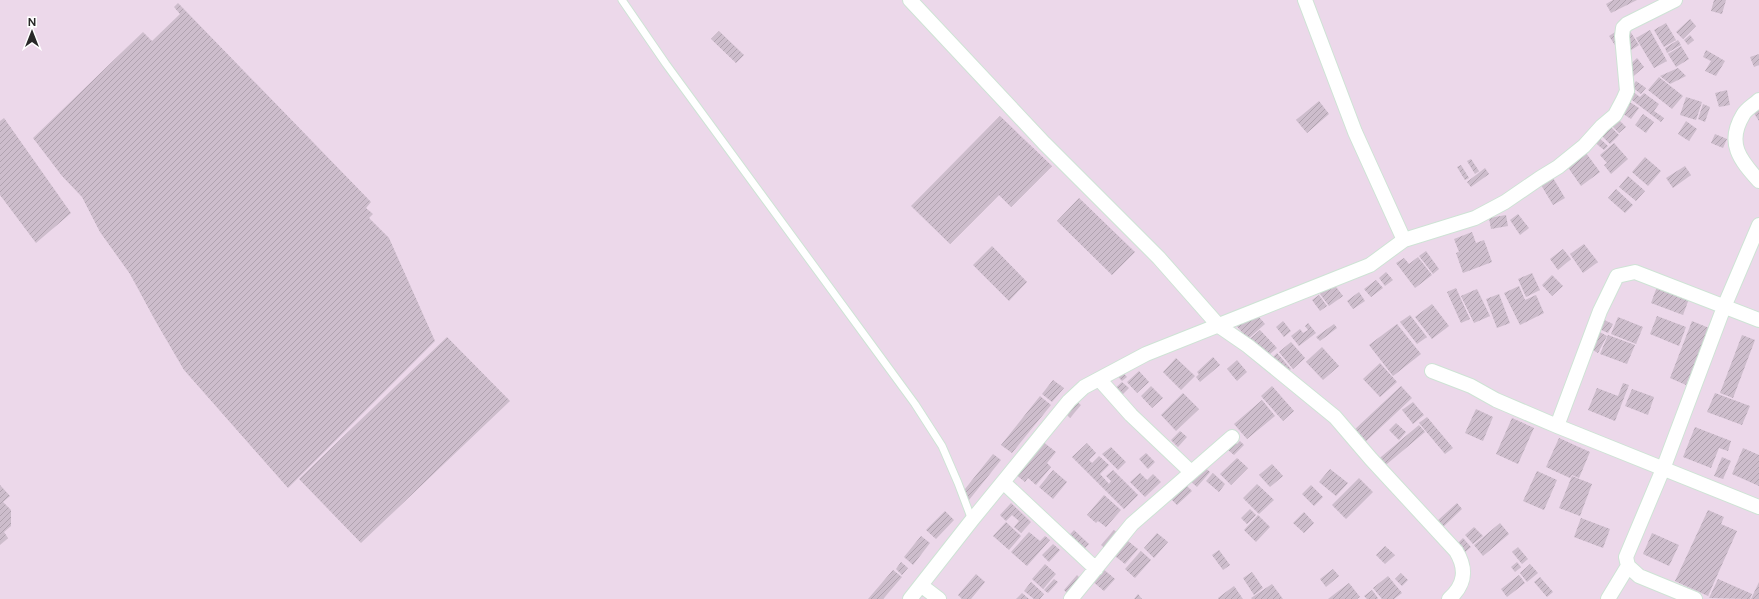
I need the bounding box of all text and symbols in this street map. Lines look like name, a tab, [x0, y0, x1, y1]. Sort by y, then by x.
north arrow	[12, 12, 52, 52]
text: N	[28, 16, 36, 29]

